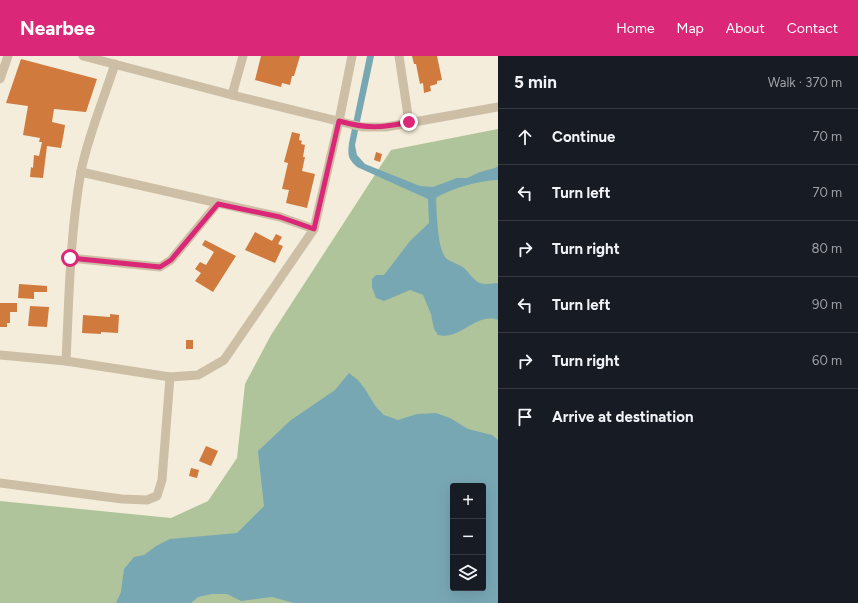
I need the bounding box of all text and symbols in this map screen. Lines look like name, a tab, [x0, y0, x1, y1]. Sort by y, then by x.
text: Nearbee	[20, 17, 95, 40]
text: Home	[616, 20, 655, 37]
text: Map	[677, 20, 704, 37]
text: About	[726, 20, 765, 37]
text: Contact	[787, 20, 838, 37]
text: 5 min	[514, 72, 557, 92]
text: Walk · 370 m	[768, 75, 842, 90]
route end	[400, 113, 418, 131]
icon: ahead	[514, 126, 536, 148]
text: Continue	[552, 128, 615, 146]
text: 70 m	[812, 129, 842, 144]
icon: left	[514, 182, 536, 204]
text: Turn left	[552, 184, 610, 202]
text: 70 m	[812, 185, 842, 200]
icon: right	[514, 238, 536, 260]
text: Turn right	[552, 240, 620, 258]
text: 80 m	[811, 241, 842, 256]
route start	[61, 249, 79, 267]
icon: left	[514, 294, 536, 316]
text: Turn left	[552, 296, 610, 314]
text: 90 m	[812, 297, 842, 312]
icon: right	[514, 350, 536, 372]
text: Turn right	[552, 352, 620, 370]
text: 60 m	[812, 353, 842, 368]
icon: arrive	[514, 406, 536, 428]
text: Arrive at destination	[552, 408, 693, 426]
map controls	[450, 483, 486, 591]
button: +	[450, 483, 486, 519]
button: −	[450, 519, 486, 555]
button: layers	[450, 555, 486, 591]

